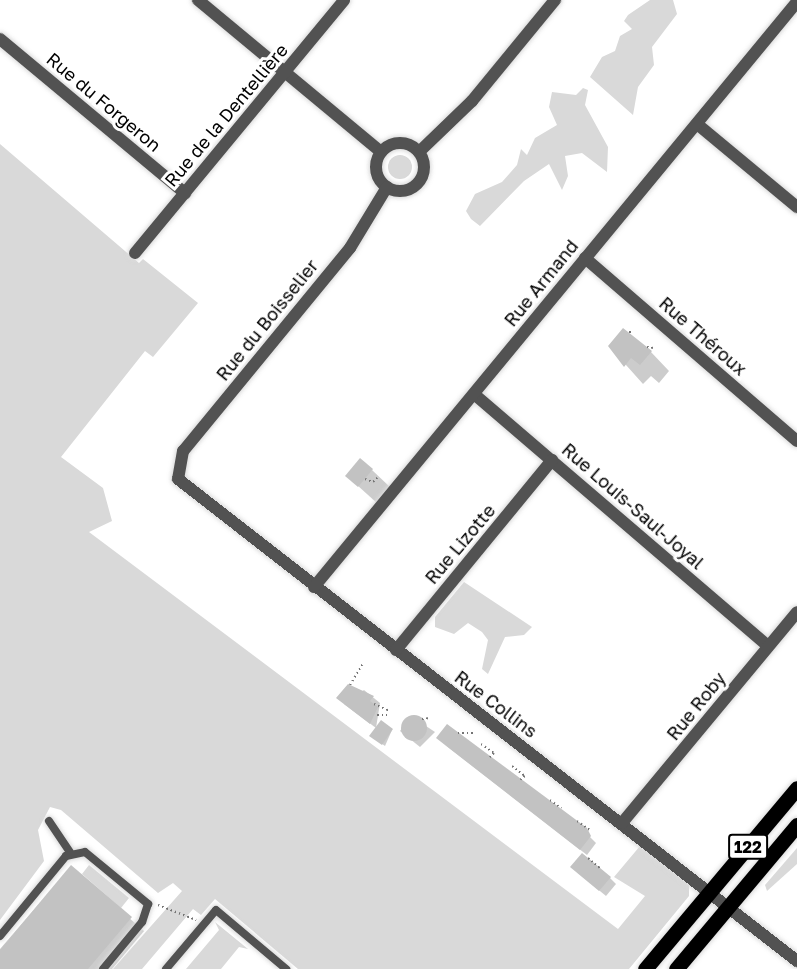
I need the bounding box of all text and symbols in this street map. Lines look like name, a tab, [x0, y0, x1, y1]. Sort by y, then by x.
street label: Rue de la Dentellière	[160, 39, 292, 191]
street label: Rue du Forgeron	[42, 48, 166, 156]
street label: Rue Armand	[500, 235, 582, 331]
street label: Rue du Boisselier	[212, 255, 322, 385]
street label: Rue Théroux	[655, 292, 751, 380]
street label: Rue Louis-Saul-Joyal	[558, 438, 708, 574]
street label: Rue Lizotte	[420, 500, 500, 588]
street label: Rue Collins	[450, 666, 542, 742]
street label: Rue Roby	[662, 668, 730, 744]
road number: 122	[727, 834, 769, 860]

